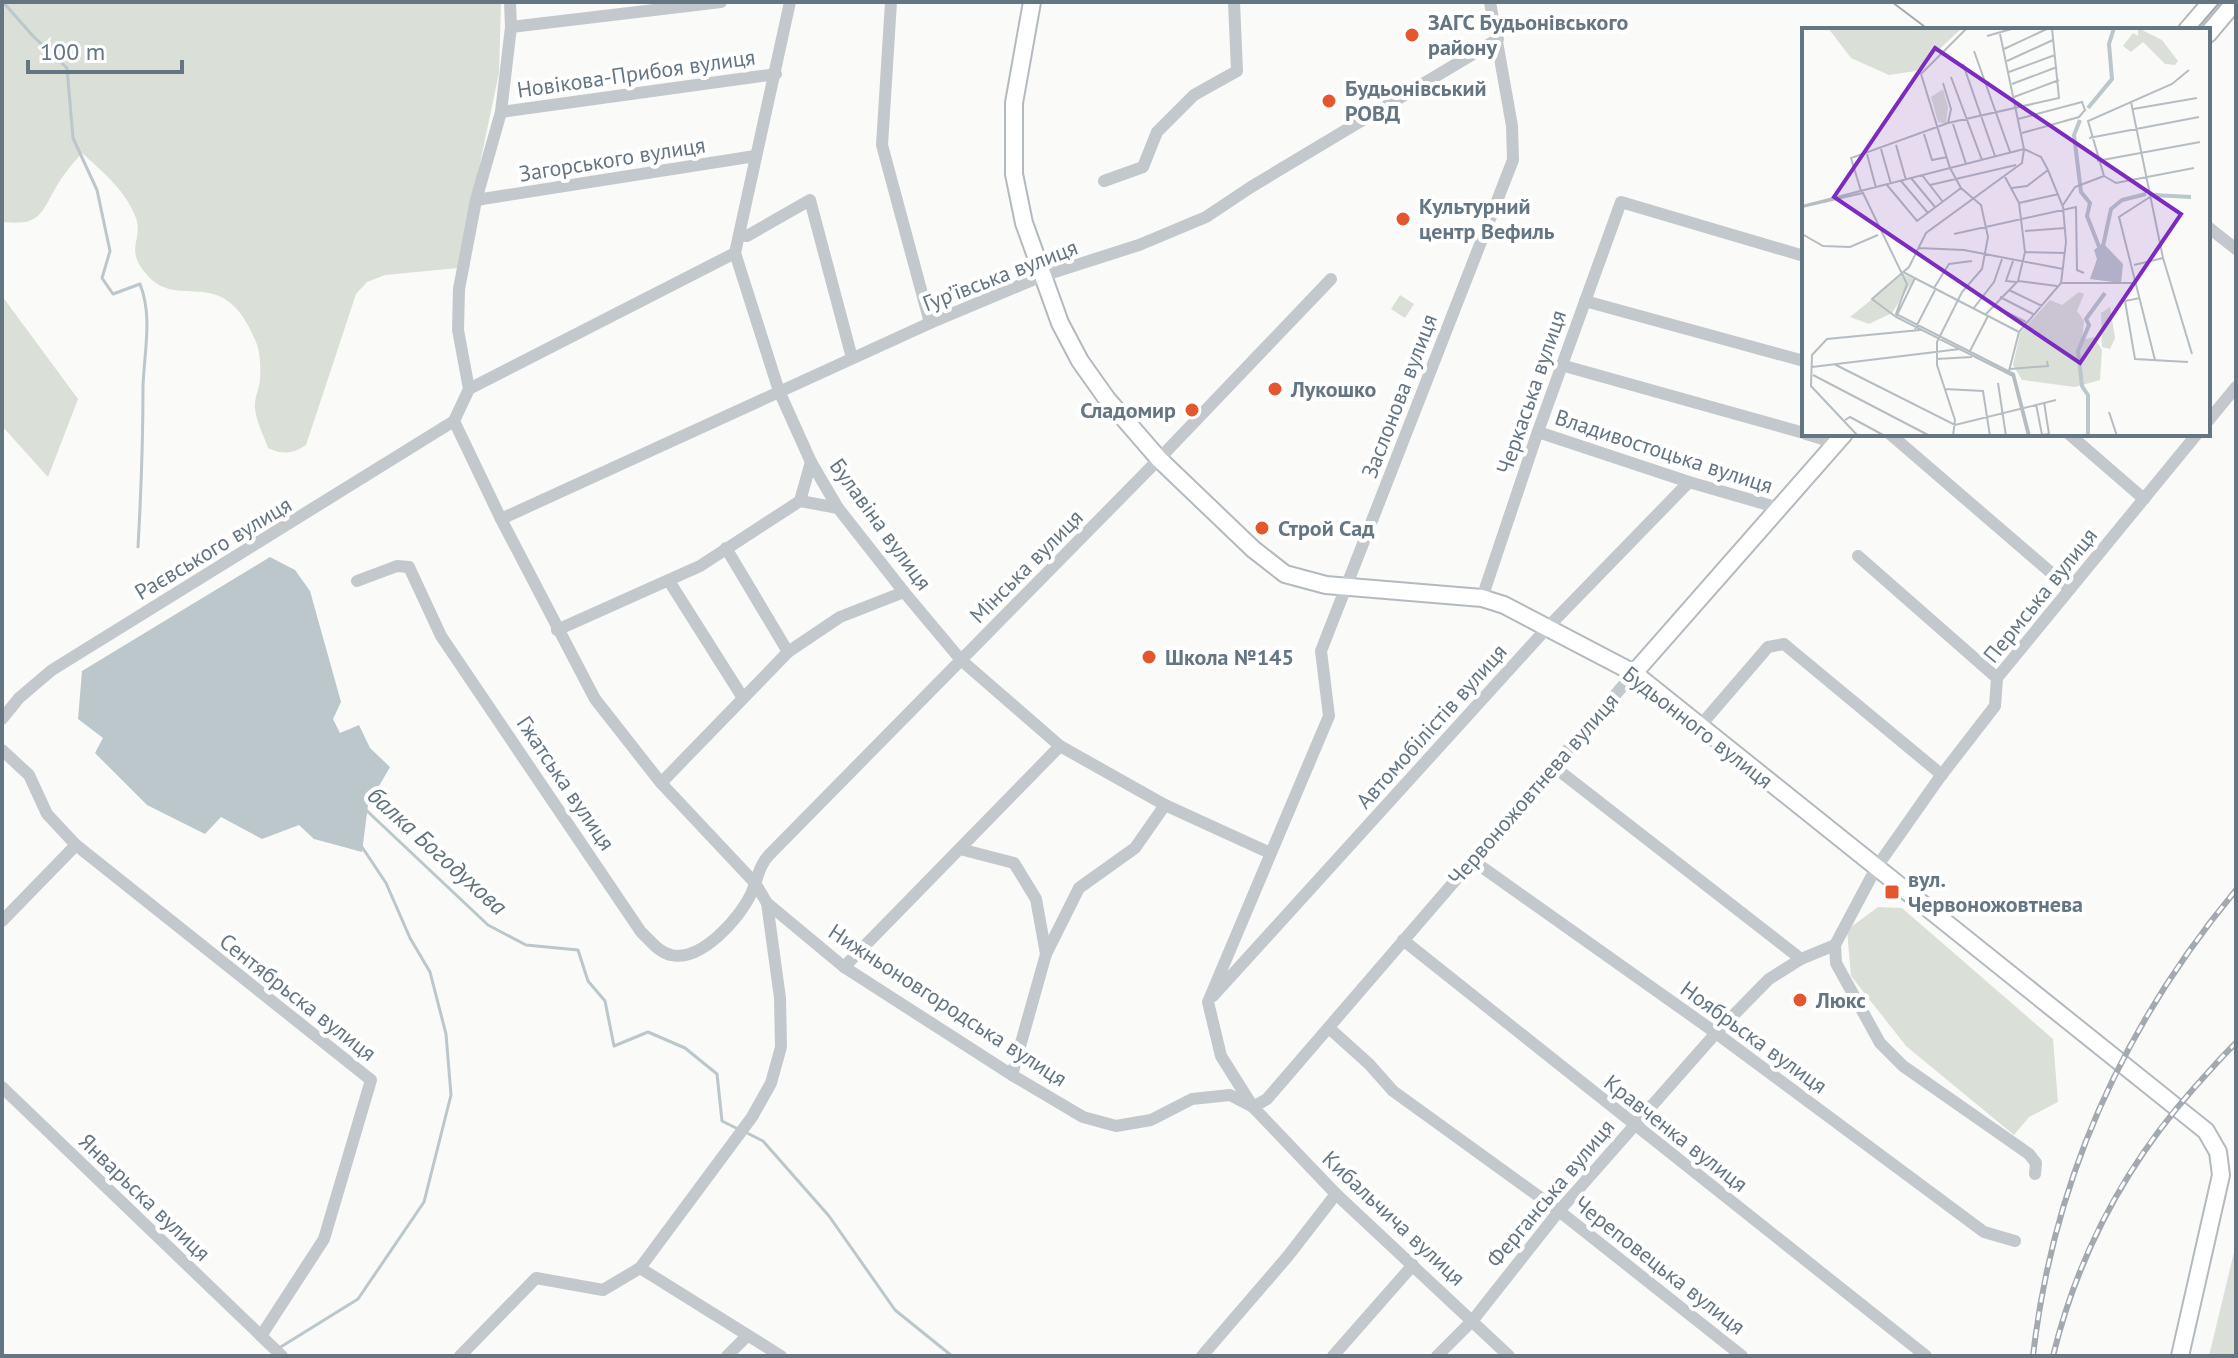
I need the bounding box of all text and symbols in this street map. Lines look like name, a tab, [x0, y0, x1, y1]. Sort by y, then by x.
place label: ЗАГС Будьонівського району	[1428, 8, 1628, 61]
scale bar	[28, 24, 182, 74]
marker: ЗАГС Будьонівського району	[1403, 26, 1421, 44]
inset map	[1802, 28, 2210, 436]
text: 100 m	[40, 36, 105, 67]
street label: Новікова-Прибоя вулиця	[515, 42, 757, 104]
place label: Будьонівський РОВД	[1345, 74, 1486, 127]
marker: Будьонівський РОВД	[1320, 92, 1338, 110]
street label: Загорського вулиця	[517, 130, 707, 188]
place label: Культурний центр Вефиль	[1419, 192, 1555, 245]
marker: Культурний центр Вефиль	[1394, 210, 1412, 228]
street label: Гур’ївська вулиця	[919, 233, 1081, 317]
street label: Черкаська вулиця	[1490, 306, 1572, 478]
street label: Заслонова вулиця	[1355, 310, 1443, 482]
place label: Лукошко	[1290, 375, 1377, 403]
marker: Лукошко	[1266, 380, 1284, 398]
place label: Сладомир	[1080, 396, 1176, 424]
marker: Сладомир	[1183, 401, 1201, 419]
street label: Владивостоцька вулиця	[1552, 403, 1776, 499]
street label: Булавіна вулиця	[824, 453, 938, 595]
street label: Раєвського вулиця	[130, 490, 296, 606]
street label: Мінська вулиця	[963, 503, 1089, 629]
place label: Строй Сад	[1278, 514, 1375, 542]
marker: Строй Сад	[1253, 519, 1271, 537]
street label: Пермська вулиця	[1977, 522, 2103, 668]
street label: Автомобілістів вулиця	[1350, 638, 1512, 814]
place label: Школа №145	[1165, 643, 1294, 671]
marker: Школа №145	[1140, 648, 1158, 666]
street label: Будьонного вулиця	[1617, 660, 1779, 794]
street label: Червоножовтнева вулиця	[1442, 687, 1624, 891]
street label: Гжатська вулиця	[511, 710, 621, 856]
water label: балка Богодухова	[361, 780, 514, 922]
place label: вул. Червоножовтнева	[1908, 865, 2083, 918]
marker: вул. Червоножовтнева	[1883, 883, 1901, 901]
street label: Нижньоновгородська вулиця	[824, 917, 1072, 1093]
street label: Сентябрьска вулиця	[214, 927, 382, 1067]
street label: Ноябрьска вулиця	[1675, 974, 1833, 1100]
place label: Люкс	[1815, 986, 1866, 1014]
marker: Люкс	[1791, 991, 1809, 1009]
street label: Кравченка вулиця	[1598, 1068, 1754, 1198]
street label: Ферганська вулиця	[1480, 1113, 1620, 1273]
street label: Январьска вулиця	[73, 1127, 217, 1267]
street label: Кибальчича вулиця	[1317, 1144, 1471, 1292]
street label: Череповецька вулиця	[1569, 1190, 1751, 1340]

